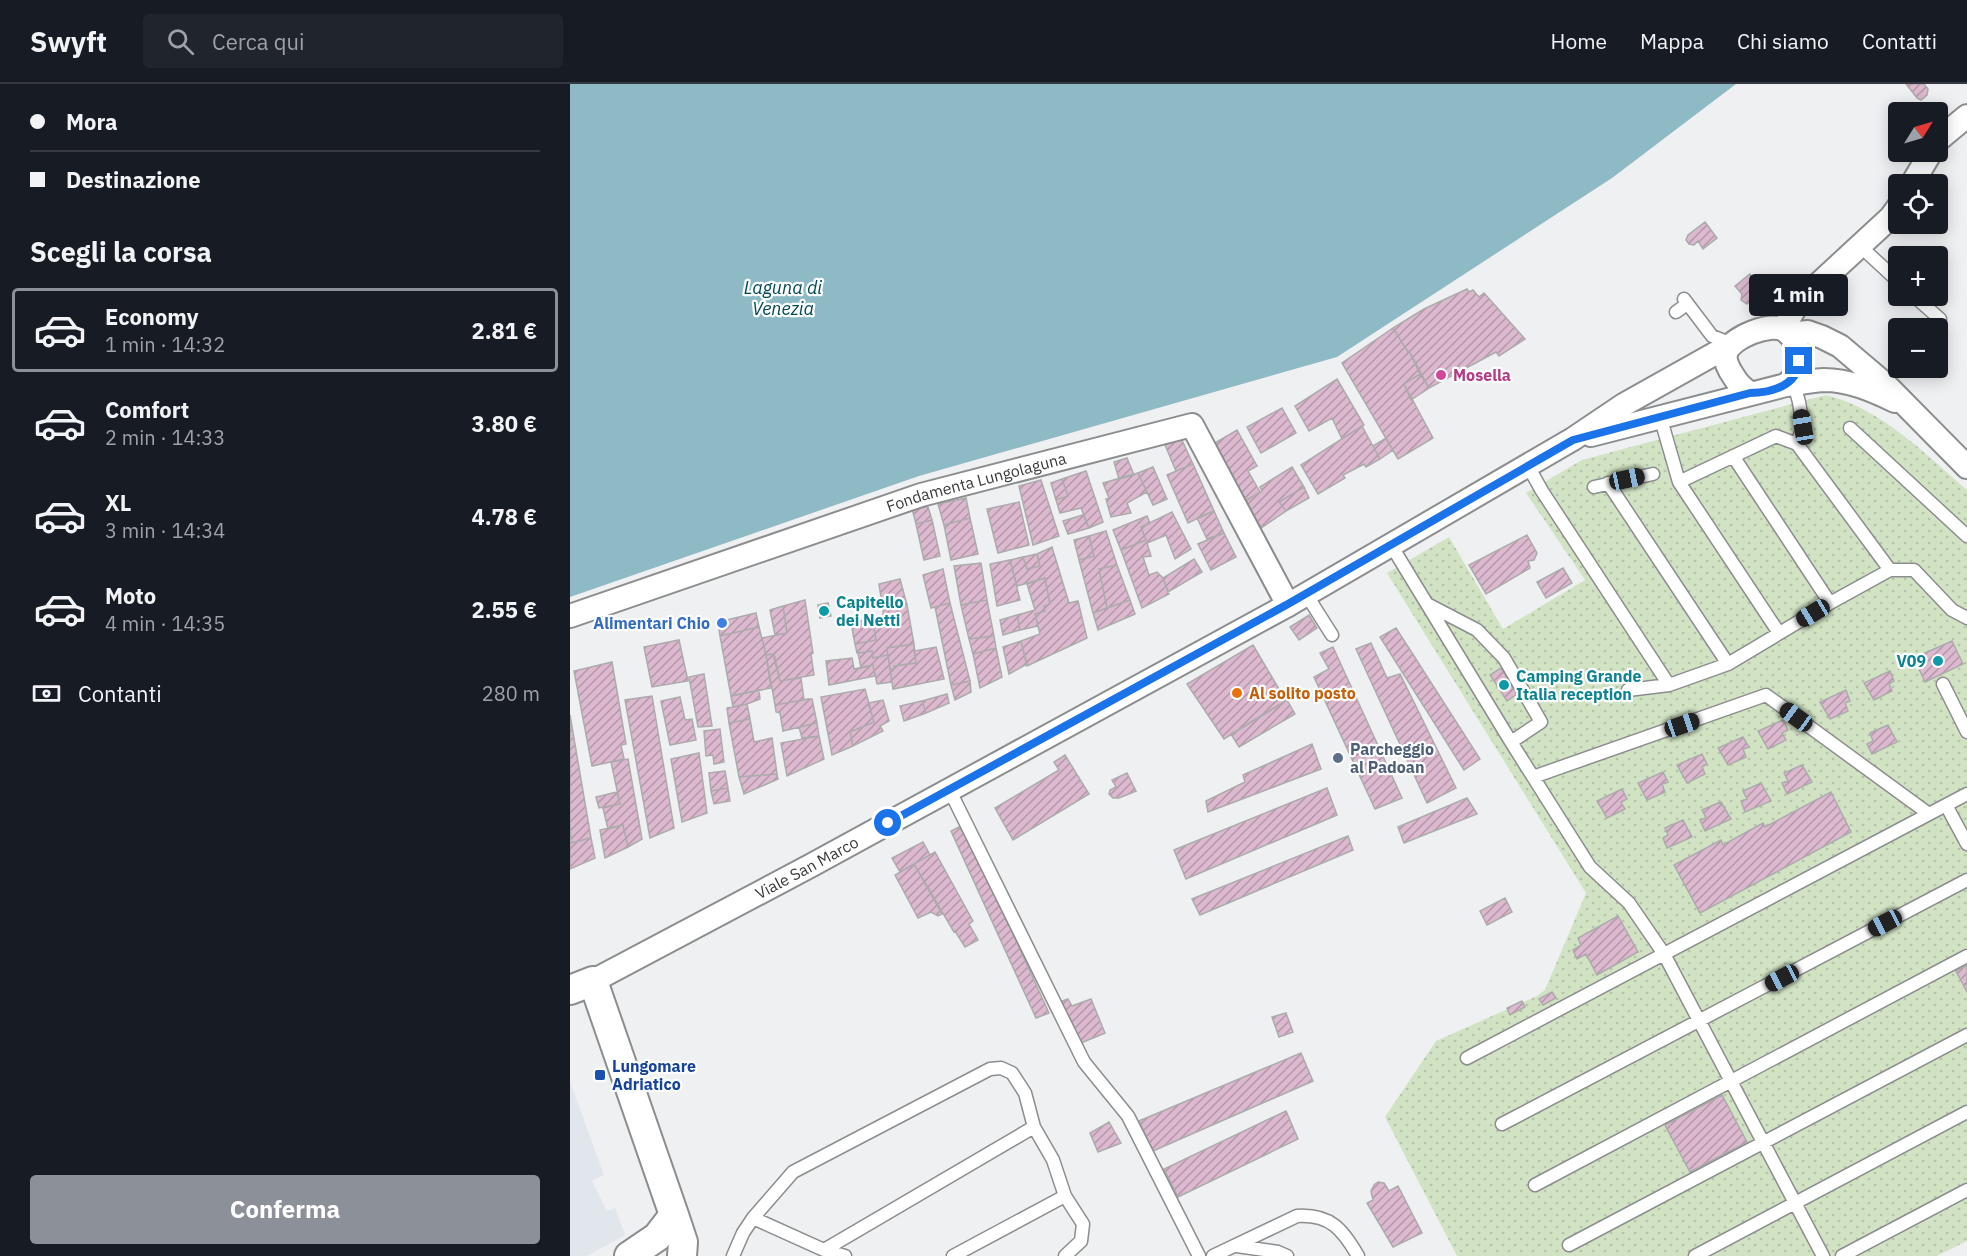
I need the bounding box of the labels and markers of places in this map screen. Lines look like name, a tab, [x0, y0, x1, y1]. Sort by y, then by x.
place label: Mosella	[1453, 365, 1511, 385]
marker: Mosella	[1434, 368, 1448, 382]
place label: Capitello dei Netti	[836, 592, 903, 630]
marker: Capitello dei Netti	[817, 604, 831, 618]
place label: Alimentari Chio	[593, 613, 710, 633]
marker: Alimentari Chio	[715, 616, 729, 630]
place label: V09	[1896, 651, 1926, 671]
marker: V09	[1931, 654, 1945, 668]
place label: Camping Grande Italia reception	[1516, 666, 1641, 704]
marker: Camping Grande Italia reception	[1497, 678, 1511, 692]
place label: Al solito posto	[1249, 683, 1356, 703]
marker: Al solito posto	[1230, 686, 1244, 700]
place label: Parcheggio al Padoan	[1350, 739, 1434, 777]
marker: Parcheggio al Padoan	[1331, 751, 1345, 765]
place label: Lungomare Adriatico	[612, 1056, 696, 1094]
marker: Lungomare Adriatico	[593, 1068, 607, 1082]

